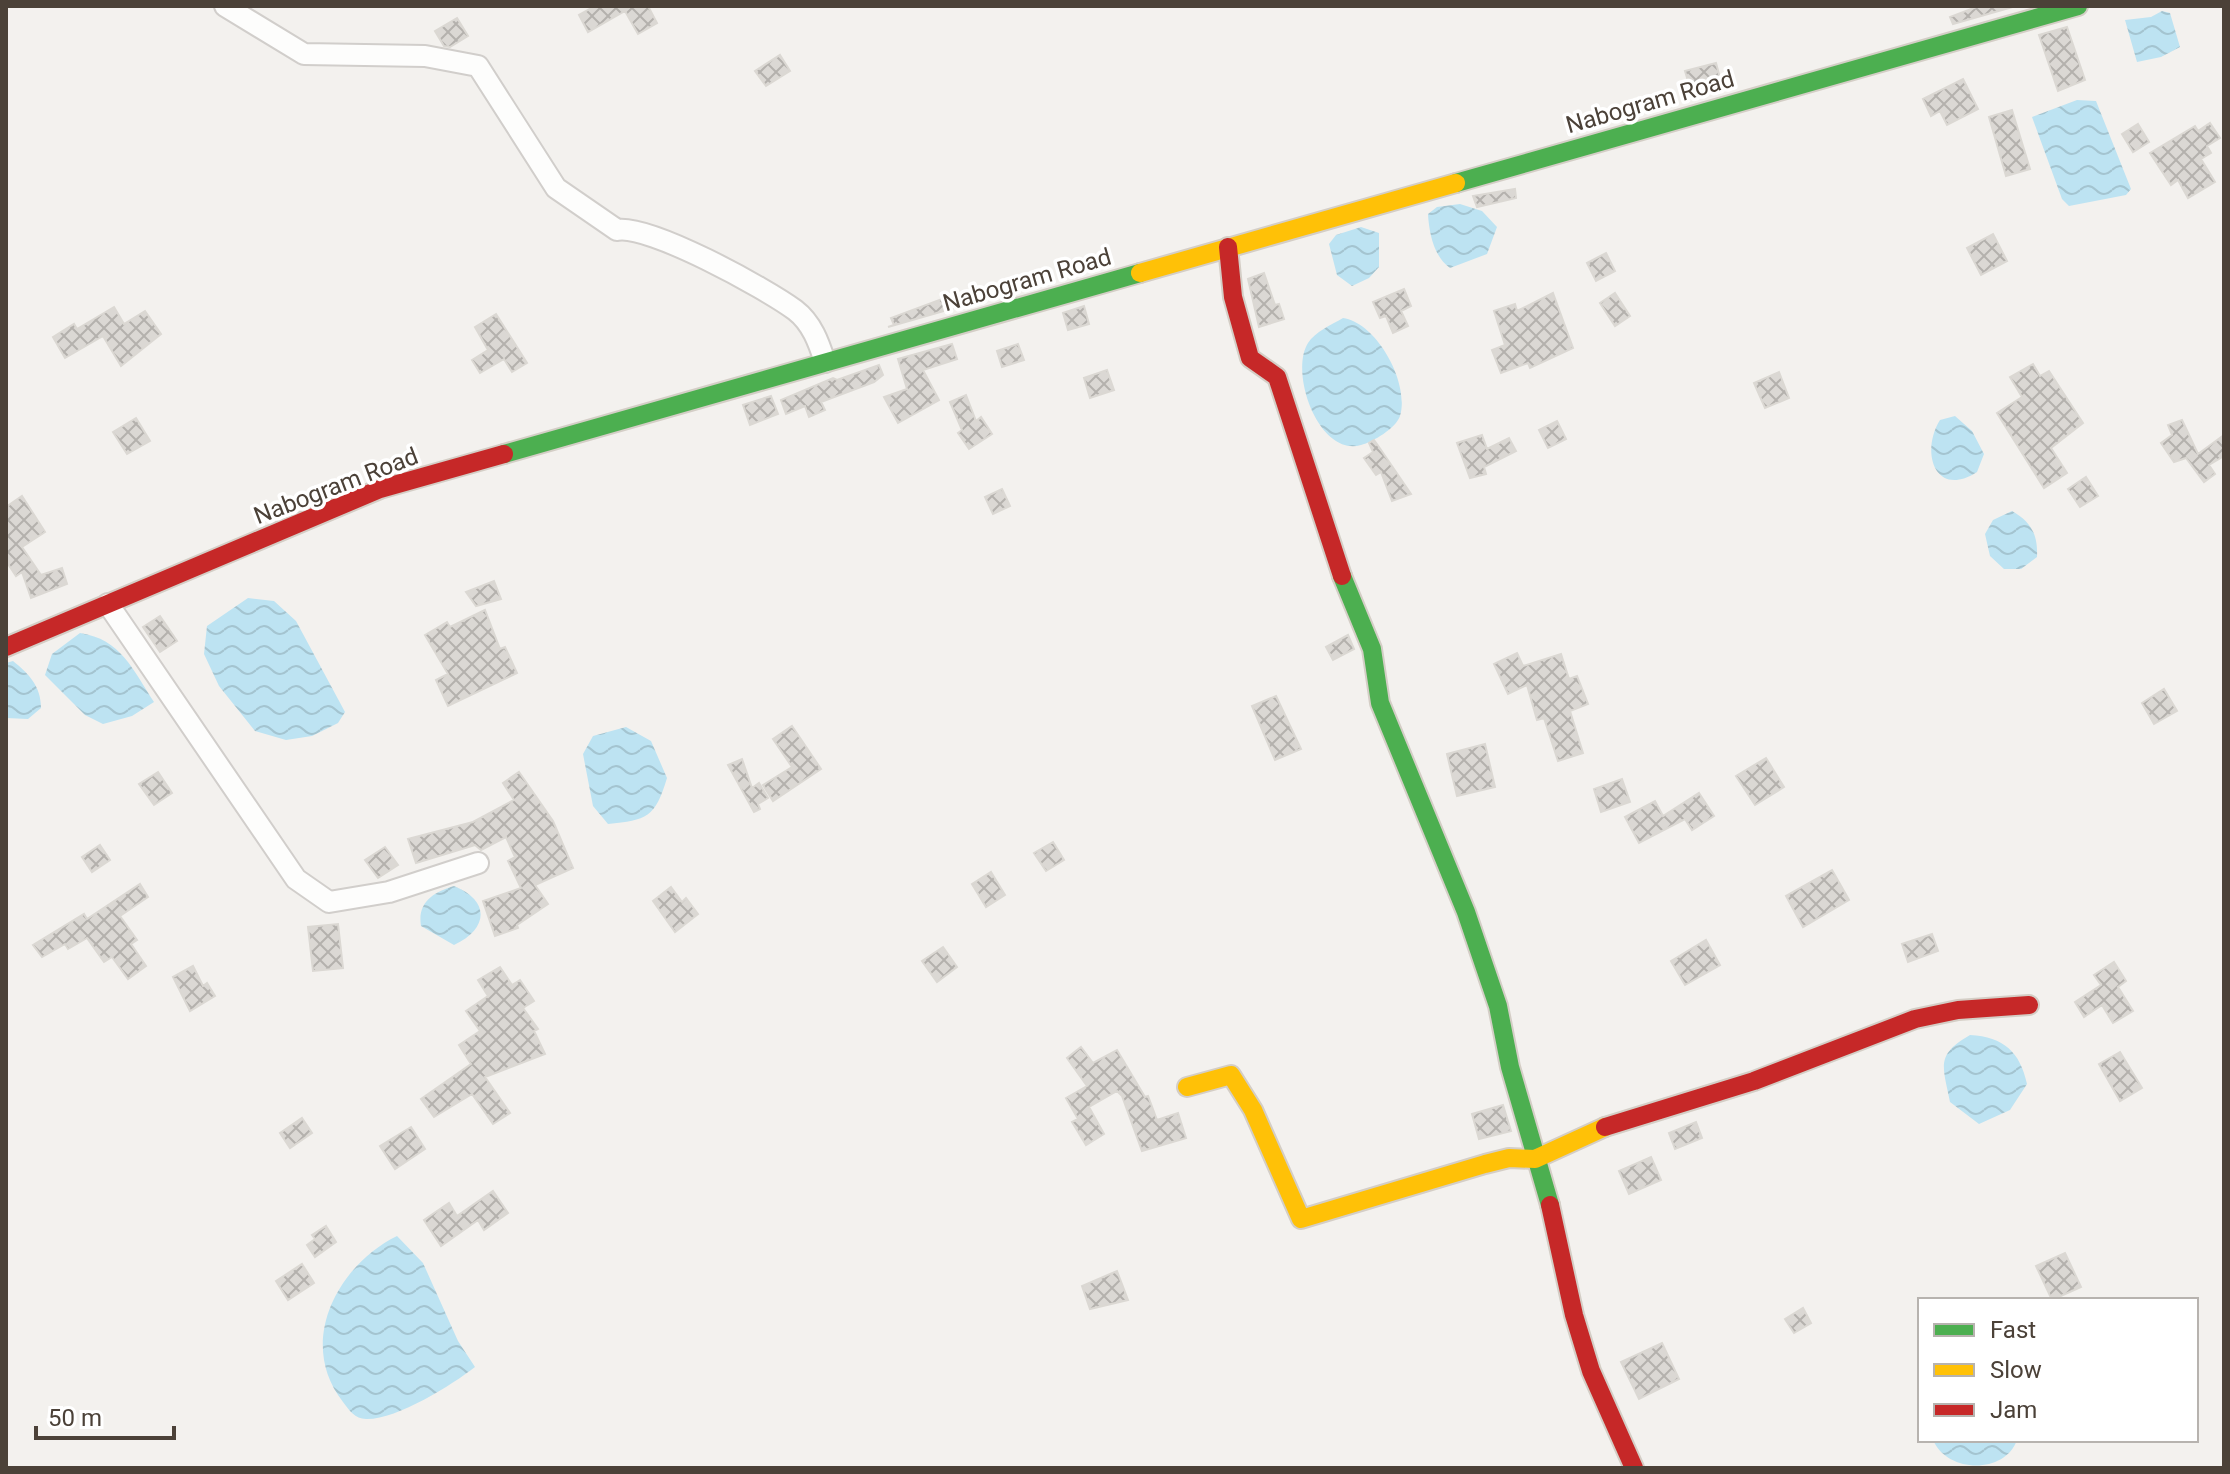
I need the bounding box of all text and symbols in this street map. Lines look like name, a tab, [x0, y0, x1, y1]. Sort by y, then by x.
street label: Nabogram Road	[1563, 65, 1737, 139]
street label: Nabogram Road	[940, 243, 1114, 317]
street label: Nabogram Road	[250, 442, 422, 530]
legend	[1918, 1298, 2198, 1442]
text: Fast	[1990, 1316, 2036, 1344]
text: Slow	[1990, 1356, 2042, 1384]
scale bar	[36, 1390, 174, 1440]
text: Jam	[1990, 1396, 2037, 1424]
text: 50 m	[48, 1404, 102, 1432]

